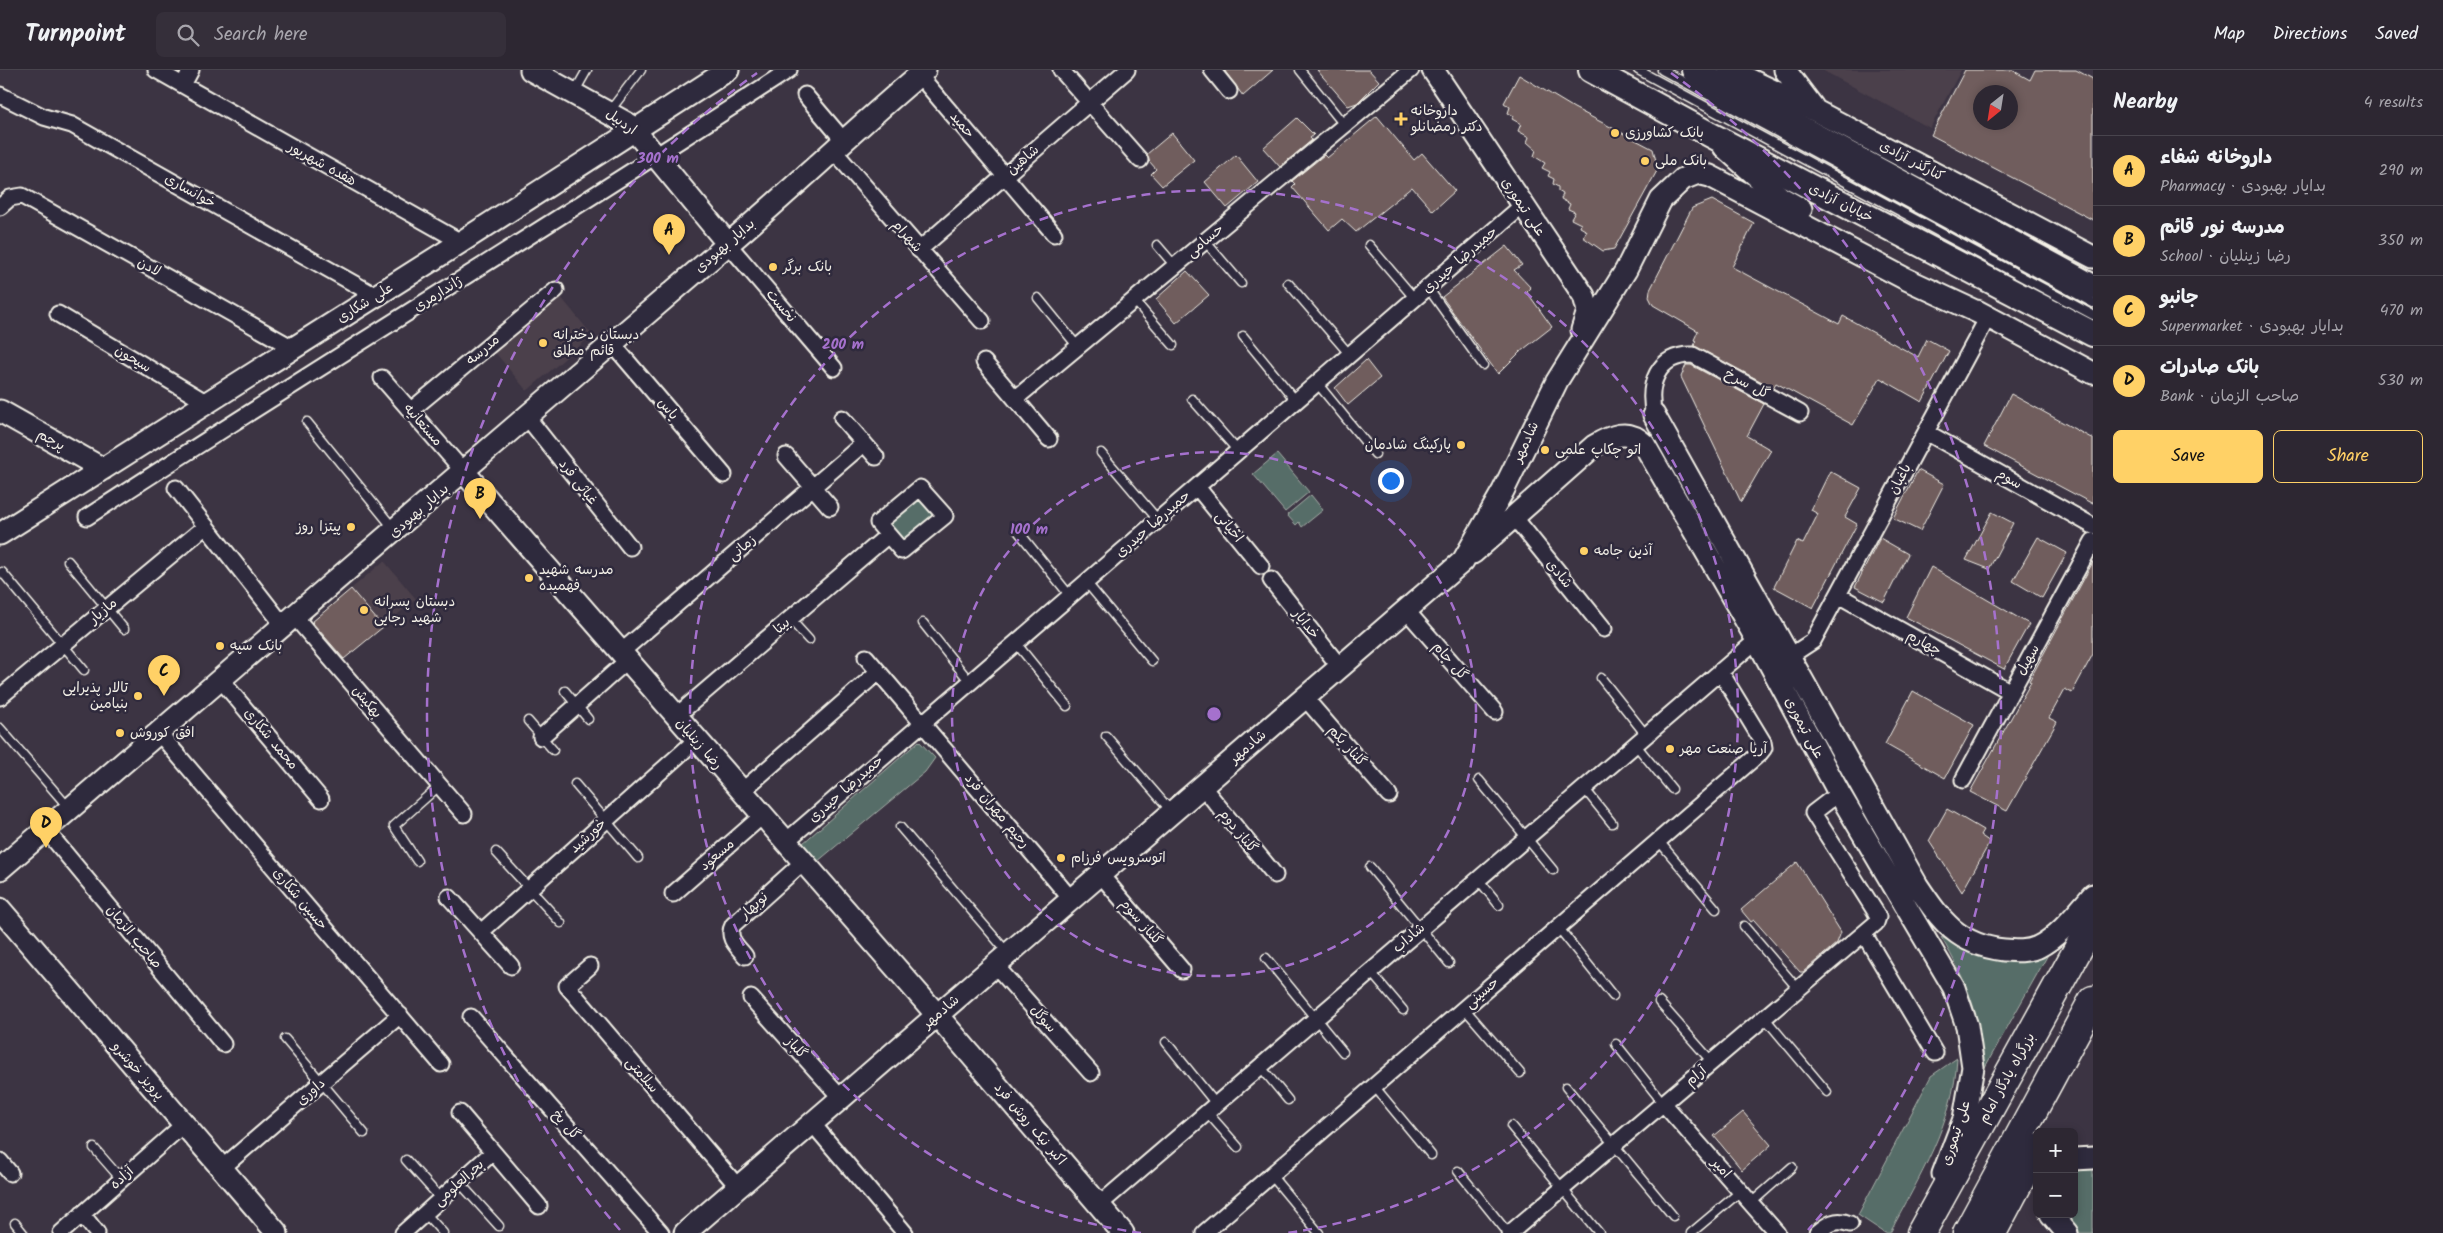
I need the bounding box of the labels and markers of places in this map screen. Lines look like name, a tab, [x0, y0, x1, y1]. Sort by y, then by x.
place label: داروخانه دکتر رمضانلو	[1410, 100, 1482, 138]
marker: داروخانه دکتر رمضانلو	[1395, 113, 1407, 125]
place label: بانک کشاورزی	[1625, 122, 1704, 144]
marker: بانک کشاورزی	[1609, 127, 1621, 139]
place label: بانک ملی	[1655, 150, 1707, 172]
marker: بانک ملی	[1639, 155, 1651, 167]
pin: A	[653, 214, 685, 255]
place label: بانک برگر	[782, 256, 832, 278]
marker: بانک برگر	[767, 261, 779, 273]
place label: دبستان دخترانه قائم مطلق	[553, 324, 639, 362]
marker: دبستان دخترانه قائم مطلق	[537, 337, 549, 349]
place label: پارکینگ شادمان	[1365, 434, 1451, 456]
marker: پارکینگ شادمان	[1455, 439, 1467, 451]
place label: اتو چکاپ علمی	[1555, 439, 1641, 461]
marker: اتو چکاپ علمی	[1539, 444, 1551, 456]
pin: B	[464, 478, 496, 519]
place label: پیتزا روز	[295, 516, 341, 538]
marker: پیتزا روز	[345, 521, 357, 533]
place label: آذین جامه	[1594, 540, 1653, 562]
marker: آذین جامه	[1578, 545, 1590, 557]
place label: مدرسه شهید فهمیده	[539, 559, 614, 597]
marker: مدرسه شهید فهمیده	[523, 572, 535, 584]
place label: دبستان پسرانه شهید رجایی	[374, 591, 455, 629]
marker: دبستان پسرانه شهید رجایی	[358, 604, 370, 616]
place label: بانک سپه	[230, 635, 282, 657]
marker: بانک سپه	[214, 640, 226, 652]
pin: C	[148, 655, 180, 696]
place label: تالار پذیرایی بنیامین	[62, 677, 129, 715]
marker: تالار پذیرایی بنیامین	[132, 690, 144, 702]
centre of rings	[1205, 705, 1223, 723]
place label: افق کوروش	[130, 722, 194, 744]
marker: افق کوروش	[114, 727, 126, 739]
place label: آریا صنعت مهر	[1679, 738, 1767, 760]
marker: آریا صنعت مهر	[1664, 743, 1676, 755]
pin: D	[30, 807, 62, 848]
place label: اتوسرویس فرزام	[1071, 847, 1166, 869]
marker: اتوسرویس فرزام	[1055, 852, 1067, 864]

